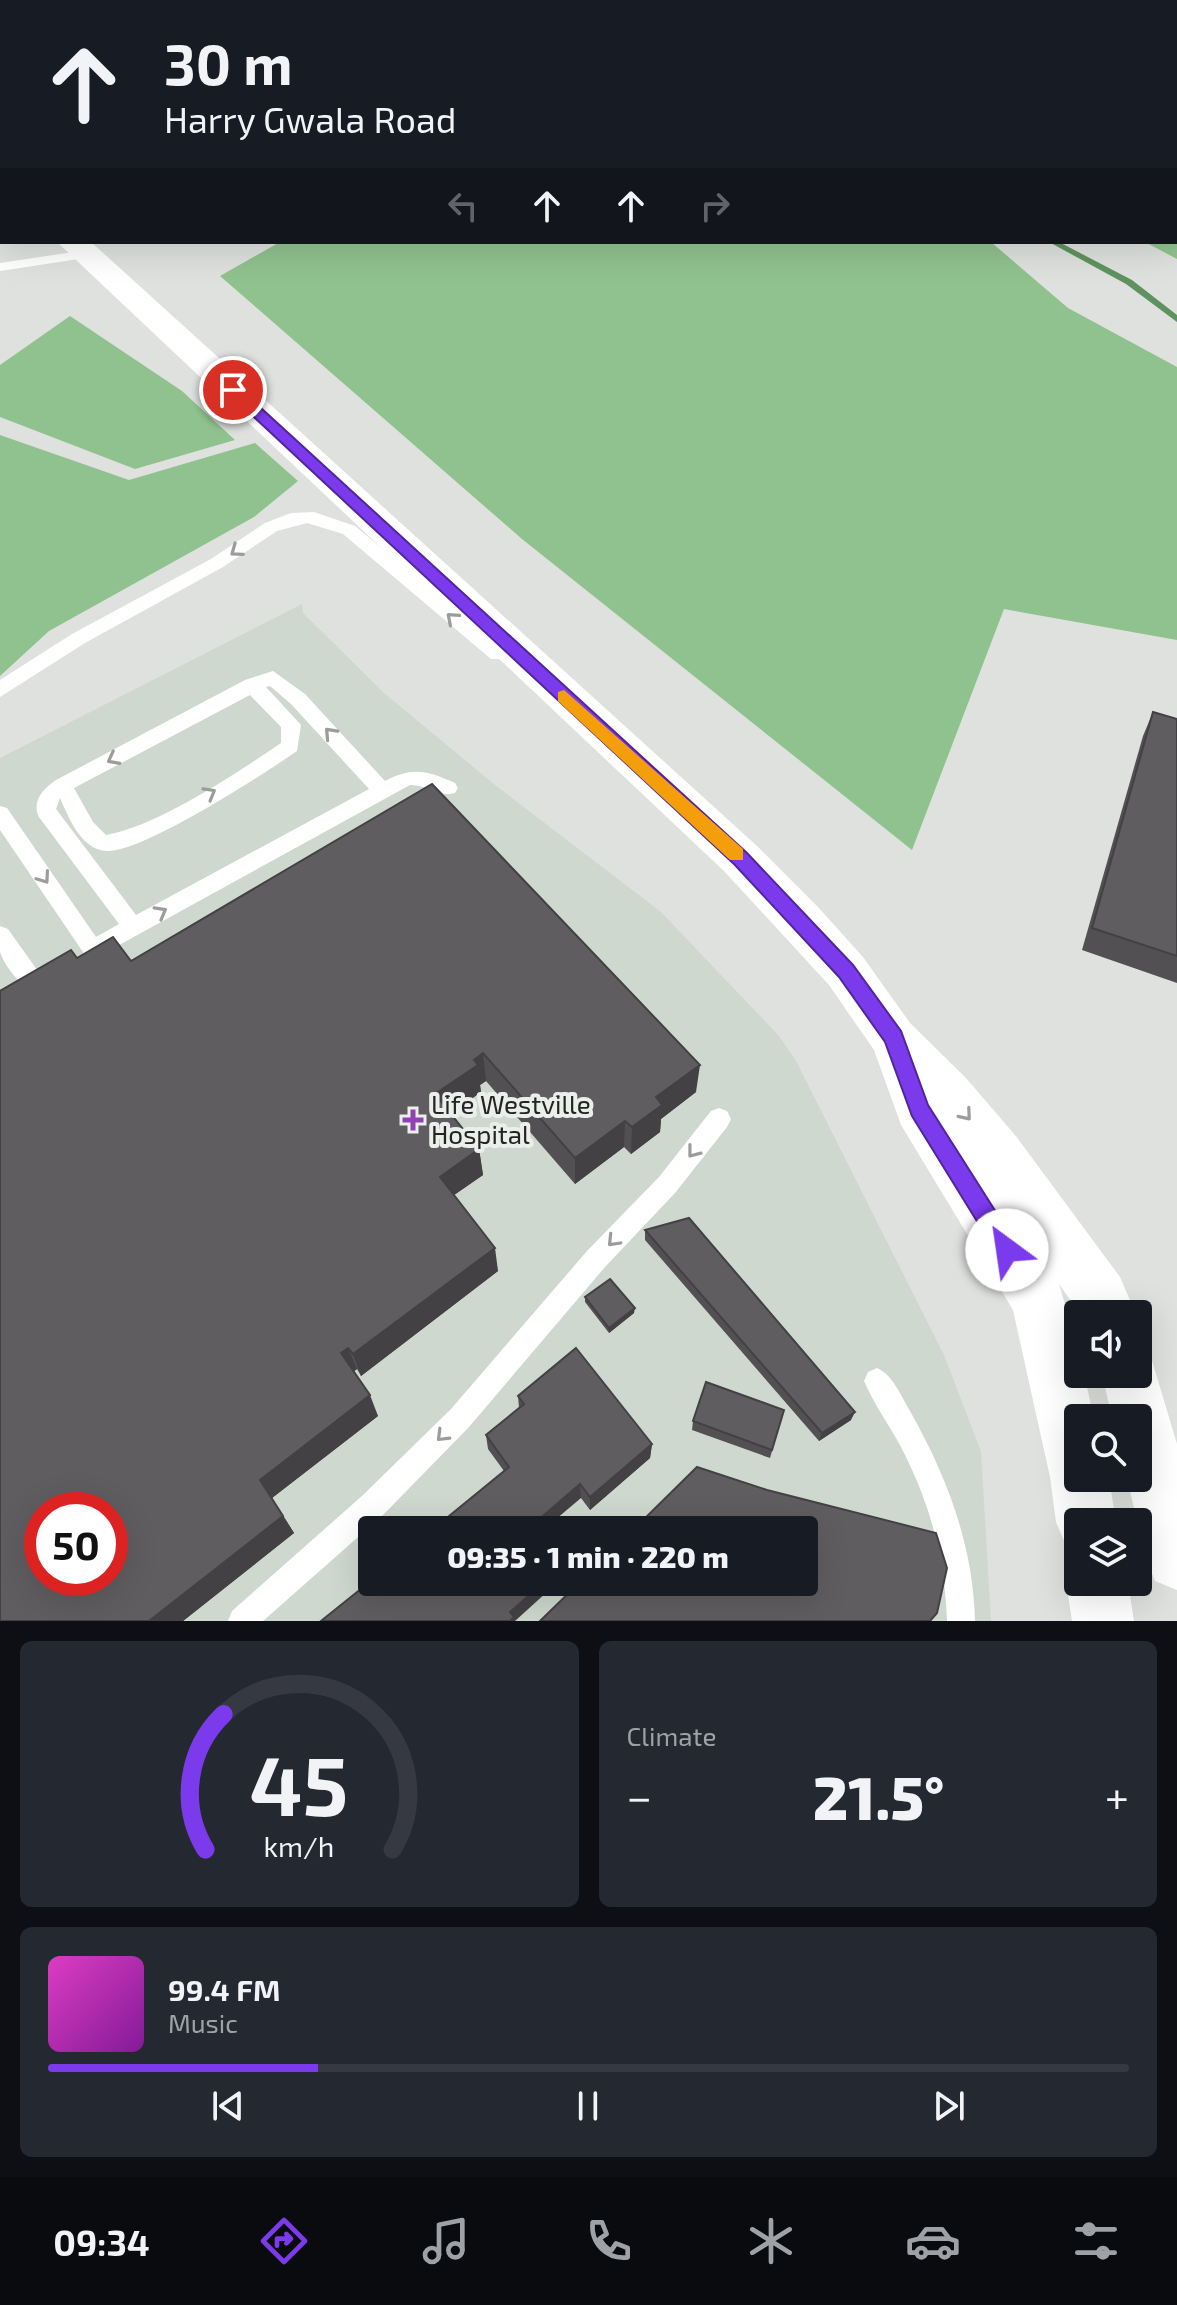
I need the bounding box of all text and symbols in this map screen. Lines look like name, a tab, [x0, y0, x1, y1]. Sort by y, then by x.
text: 30 m	[164, 29, 293, 96]
icon: ahead	[32, 32, 136, 136]
text: Harry Gwala Road	[164, 97, 456, 140]
icon: left	[441, 184, 485, 228]
icon: ahead	[525, 184, 569, 228]
icon: ahead	[609, 184, 653, 228]
icon: right	[693, 184, 737, 228]
pin	[199, 356, 267, 424]
icon: arrive	[211, 368, 255, 412]
one-way arrow	[230, 541, 244, 555]
one-way arrow	[447, 613, 462, 627]
one-way arrow	[325, 728, 339, 743]
one-way arrow	[106, 750, 121, 765]
one-way arrow	[202, 787, 216, 803]
one-way arrow	[34, 870, 49, 884]
one-way arrow	[153, 906, 167, 921]
place label: Life Westville Hospital	[431, 1088, 591, 1149]
one-way arrow	[956, 1106, 971, 1120]
marker: Life Westville Hospital	[402, 1109, 424, 1131]
one-way arrow	[689, 1143, 703, 1158]
position arrow	[965, 1208, 1049, 1292]
one-way arrow	[608, 1232, 623, 1246]
map controls	[1064, 1300, 1152, 1596]
button: sound	[1064, 1300, 1152, 1388]
button: search	[1064, 1404, 1152, 1492]
one-way arrow	[437, 1427, 451, 1441]
speed limit sign: 50	[24, 1492, 128, 1596]
button: layers	[1064, 1508, 1152, 1596]
text: 09:35 · 1 min · 220 m	[447, 1538, 729, 1574]
text: Climate	[627, 1720, 716, 1751]
text: 45	[250, 1733, 349, 1833]
text: 21.5°	[813, 1760, 944, 1832]
text: −	[627, 1769, 652, 1822]
text: +	[1105, 1769, 1129, 1822]
text: km/h	[264, 1828, 335, 1863]
text: 99.4 FM	[168, 1971, 280, 2007]
text: Music	[168, 2007, 238, 2038]
icon: previous	[206, 2084, 250, 2128]
icon: pause	[566, 2084, 610, 2128]
icon: next	[927, 2084, 971, 2128]
icon: directions	[256, 2213, 312, 2269]
icon: music	[418, 2213, 474, 2269]
icon: phone	[581, 2213, 637, 2269]
icon: climate	[743, 2213, 799, 2269]
icon: car	[905, 2213, 961, 2269]
icon: filters	[1068, 2213, 1124, 2269]
text: 09:34	[53, 2220, 150, 2263]

